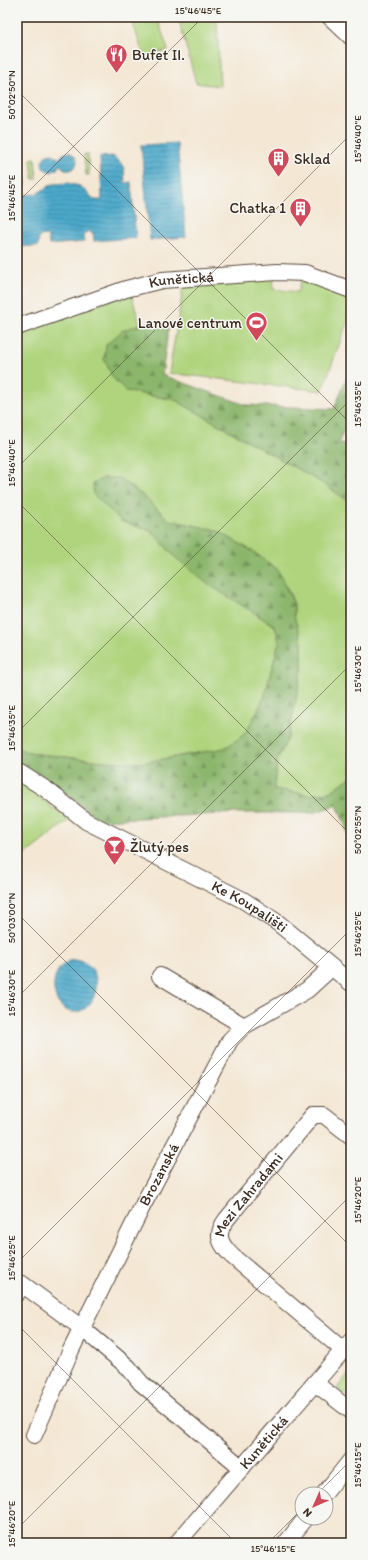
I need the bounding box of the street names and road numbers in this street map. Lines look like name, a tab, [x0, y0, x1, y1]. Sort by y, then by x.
street label: Kunětická	[147, 267, 215, 292]
street label: Ke Koupališti	[209, 877, 291, 936]
street label: Brozanská	[135, 1140, 183, 1209]
street label: Mezi Zahradami	[210, 1149, 287, 1239]
street label: Kunětická	[236, 1411, 292, 1473]

